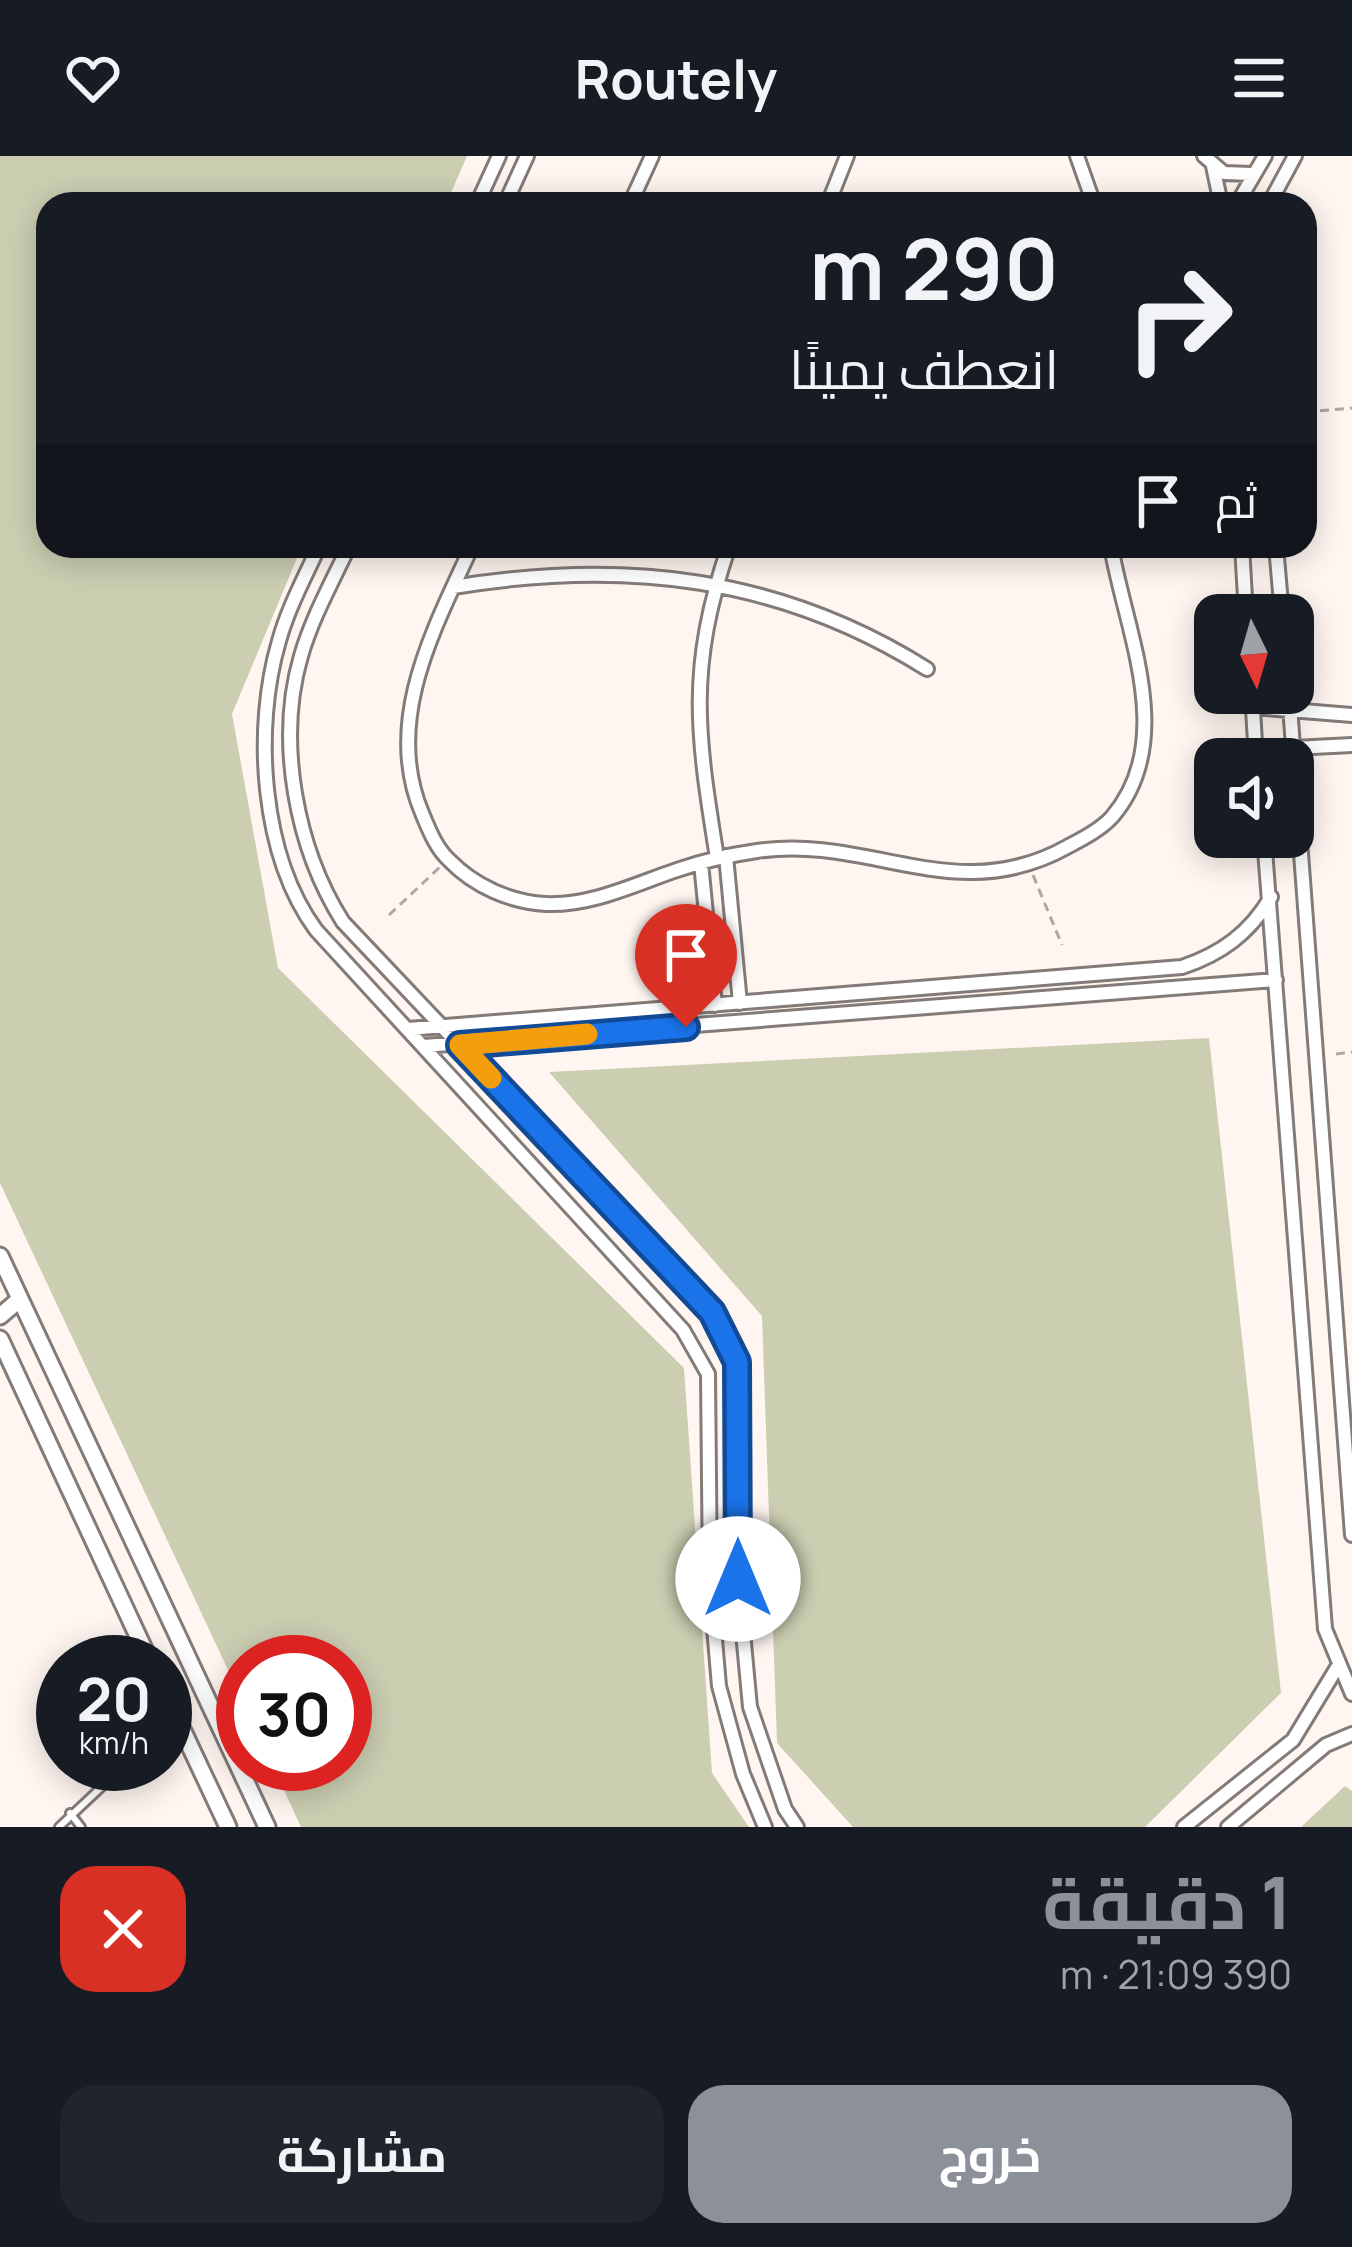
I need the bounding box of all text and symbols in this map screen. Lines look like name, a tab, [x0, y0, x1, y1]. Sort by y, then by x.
text: Routely	[575, 41, 777, 115]
icon: heart	[60, 45, 126, 111]
icon: menu	[1226, 45, 1292, 111]
text: 290 m	[809, 210, 1059, 325]
icon: right	[1101, 240, 1257, 396]
text: انعطف يمينًا	[789, 331, 1059, 405]
icon: arrive	[1125, 468, 1191, 534]
text: ثم	[1215, 470, 1257, 532]
north arrow	[1194, 594, 1314, 714]
map controls	[1194, 594, 1314, 858]
button: sound	[1194, 738, 1314, 858]
pin	[635, 904, 737, 1027]
icon: arrive	[653, 922, 719, 988]
position arrow	[675, 1516, 801, 1642]
speed limit sign: 30	[216, 1635, 372, 1791]
text: 20	[76, 1657, 152, 1739]
text: km/h	[79, 1722, 149, 1763]
text: 1 دقيقة	[1043, 1852, 1292, 1951]
button: close	[60, 1866, 186, 1992]
text: 390 m · 21:09	[1060, 1947, 1292, 2001]
button: مشاركة	[60, 2085, 664, 2223]
button: خروج	[688, 2085, 1292, 2223]

